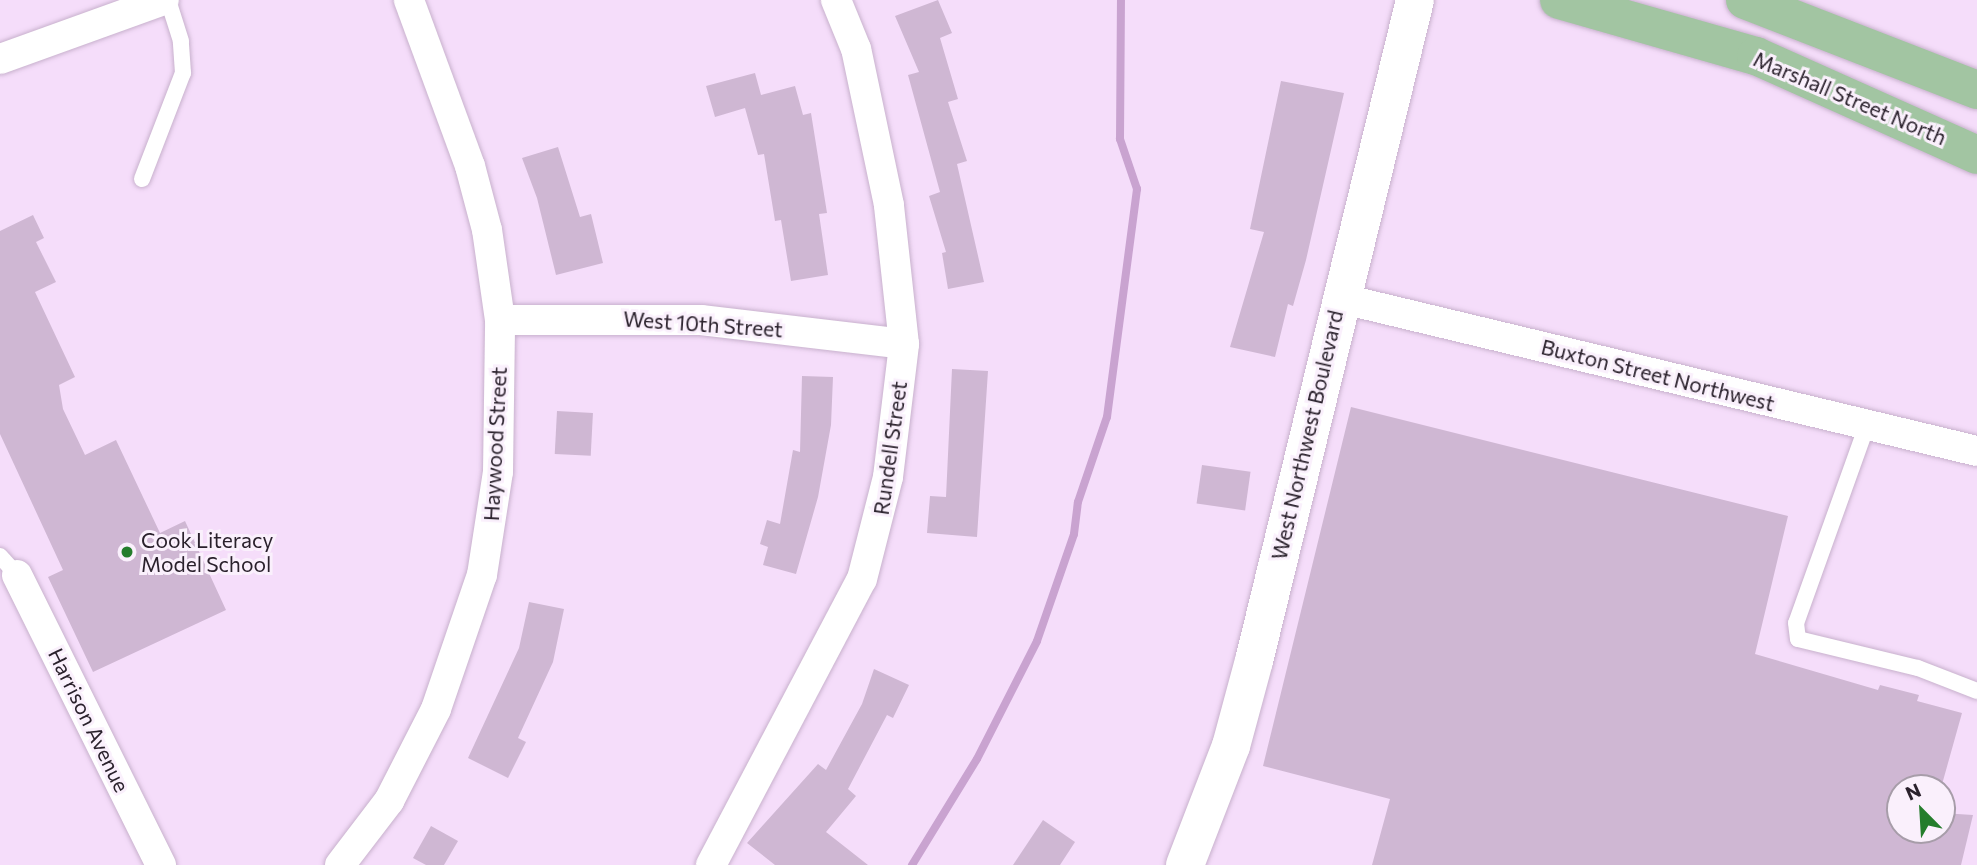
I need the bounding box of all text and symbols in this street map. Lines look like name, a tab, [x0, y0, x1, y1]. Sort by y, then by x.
street label: Marshall Street North	[1750, 46, 1950, 150]
street label: West 10th Street	[622, 306, 784, 342]
street label: West Northwest Boulevard	[1266, 308, 1348, 562]
street label: Buxton Street Northwest	[1539, 334, 1777, 416]
street label: Haywood Street	[478, 366, 512, 522]
street label: Rundell Street	[868, 379, 912, 517]
place label: Cook Literacy Model School	[141, 527, 273, 577]
marker: Cook Literacy Model School	[119, 544, 135, 560]
street label: Harrison Avenue	[43, 644, 135, 796]
north arrow	[1886, 774, 1956, 844]
text: N	[1902, 778, 1924, 805]

